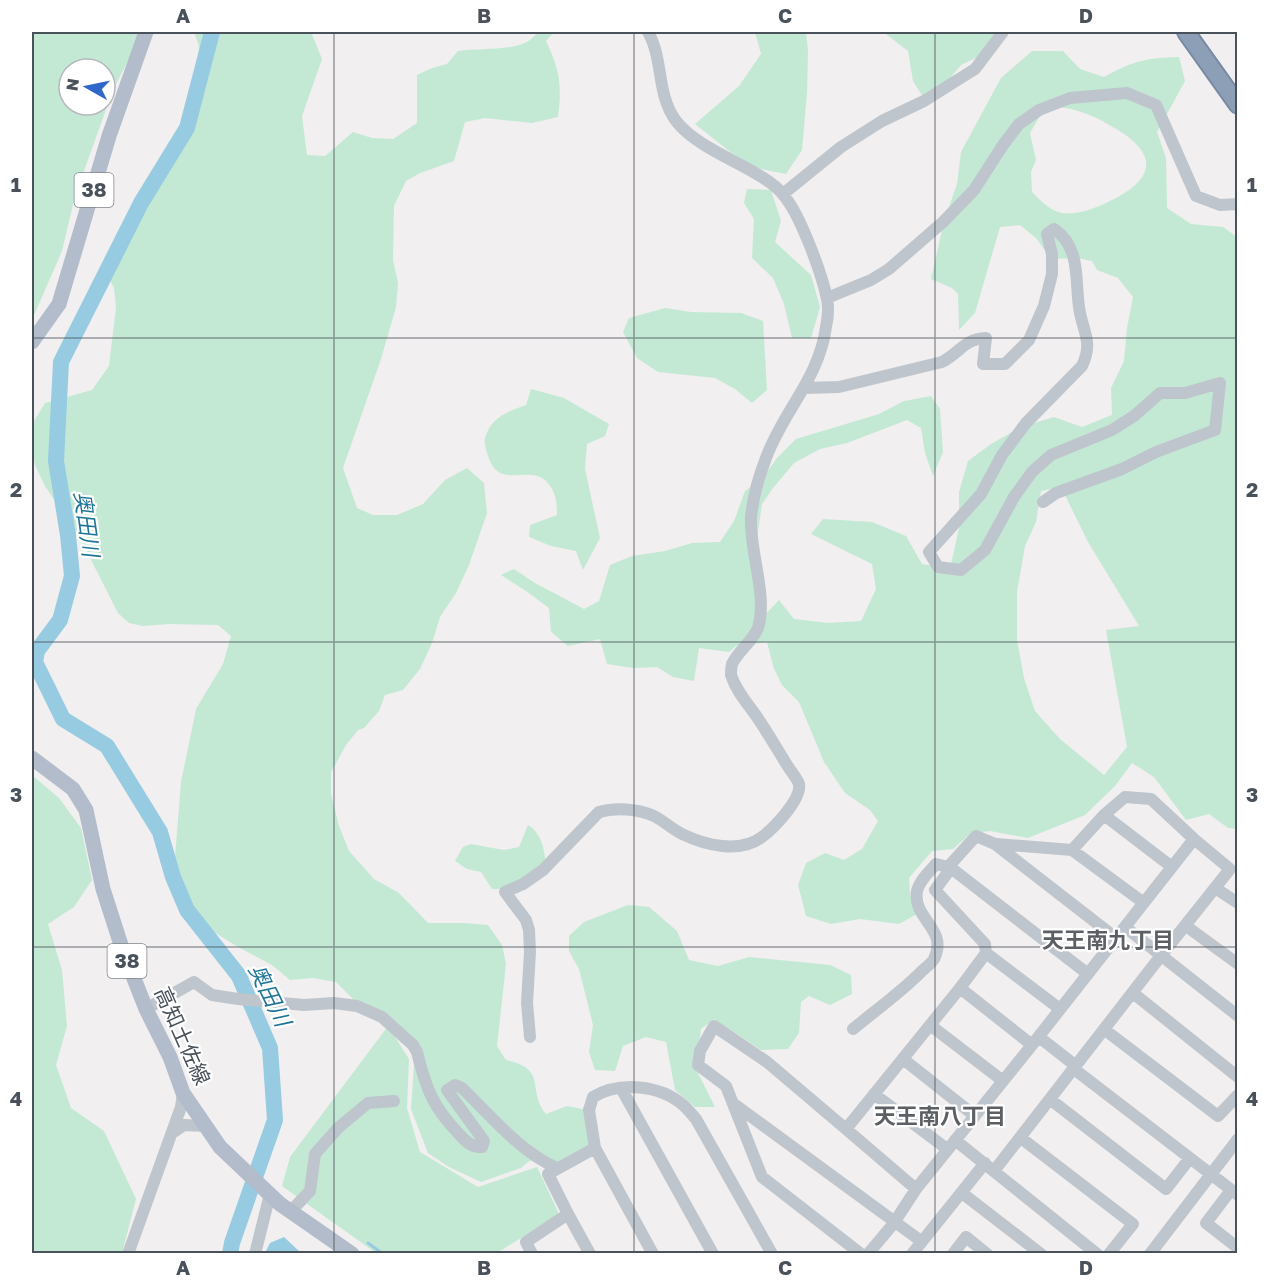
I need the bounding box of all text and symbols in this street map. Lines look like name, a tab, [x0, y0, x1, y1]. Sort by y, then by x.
text: A	[176, 3, 190, 27]
text: B	[477, 3, 491, 27]
text: C	[778, 3, 792, 27]
text: D	[1079, 3, 1093, 27]
north arrow	[57, 57, 117, 117]
text: N	[61, 77, 83, 92]
text: 1	[11, 172, 21, 196]
text: 1	[1247, 172, 1257, 196]
road number: 38	[74, 173, 113, 207]
text: 2	[10, 477, 22, 501]
text: 2	[1246, 477, 1258, 501]
water label: 奥田川	[70, 489, 106, 560]
text: 3	[10, 782, 22, 806]
text: 3	[1246, 782, 1258, 806]
district label: 天王南九丁目	[1042, 926, 1174, 953]
road number: 38	[108, 944, 146, 978]
water label: 奥田川	[244, 959, 298, 1032]
street label: 高知土佐線	[150, 982, 216, 1089]
text: 4	[10, 1086, 22, 1110]
text: 4	[1246, 1086, 1258, 1110]
district label: 天王南八丁目	[874, 1102, 1006, 1129]
text: A	[176, 1255, 190, 1279]
text: B	[477, 1255, 491, 1279]
text: C	[778, 1255, 792, 1279]
text: D	[1079, 1255, 1093, 1279]

